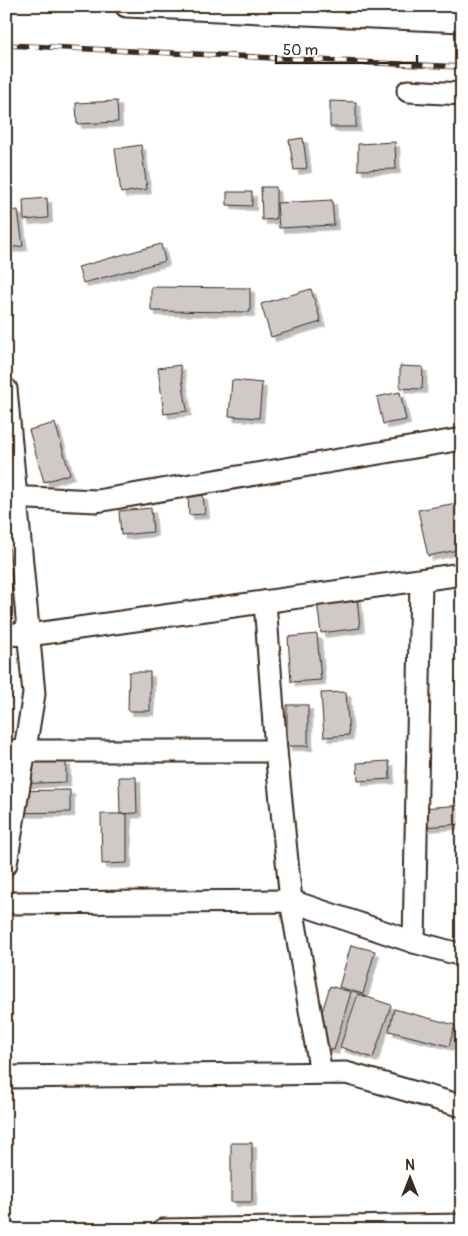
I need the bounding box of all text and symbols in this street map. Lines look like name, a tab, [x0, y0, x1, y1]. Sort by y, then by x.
scale bar	[276, 32, 417, 64]
text: 50 m	[283, 41, 318, 60]
north arrow	[386, 1154, 436, 1204]
text: N	[405, 1157, 415, 1174]

